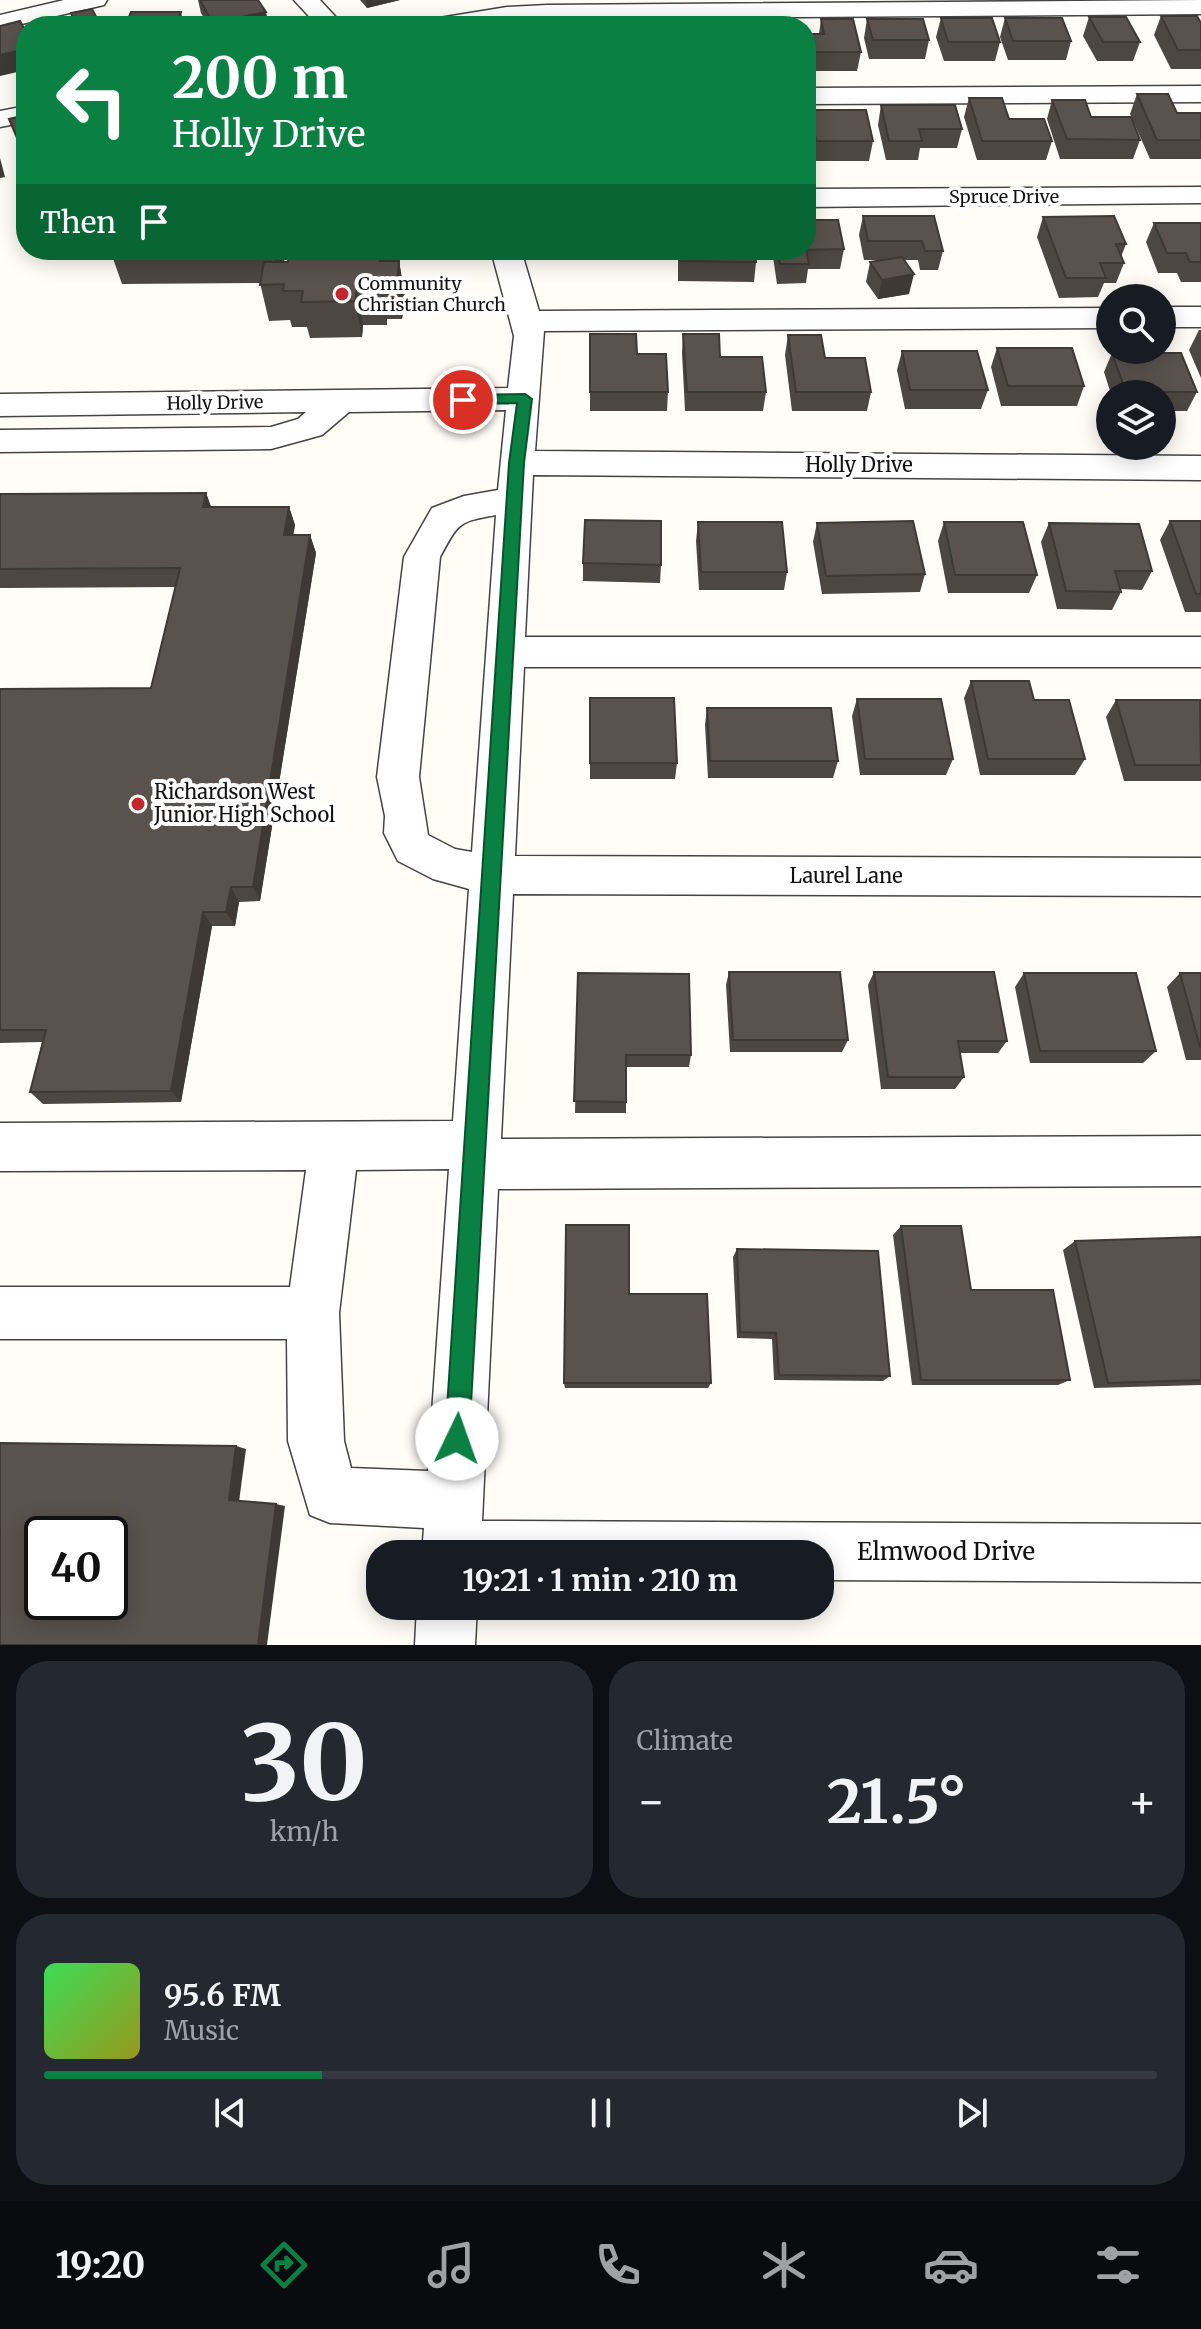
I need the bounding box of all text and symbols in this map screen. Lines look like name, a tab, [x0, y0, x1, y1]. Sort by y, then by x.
text: 200 m	[172, 43, 348, 113]
icon: left	[40, 48, 144, 152]
text: Holly Drive	[172, 112, 366, 157]
street label: Spruce Drive	[949, 185, 1059, 208]
icon: arrive	[132, 200, 176, 244]
text: Then	[40, 203, 116, 241]
place label: Community Christian Church	[358, 272, 506, 316]
map controls	[1096, 284, 1176, 460]
button: search	[1096, 284, 1176, 364]
marker: Community Christian Church	[333, 285, 351, 303]
pin	[429, 366, 497, 434]
icon: arrive	[441, 378, 485, 422]
button: layers	[1096, 380, 1176, 460]
street label: Holly Drive	[166, 390, 264, 415]
street label: Holly Drive	[805, 452, 913, 477]
place label: Richardson West Junior High School	[153, 779, 335, 827]
marker: Richardson West Junior High School	[129, 795, 147, 813]
street label: Laurel Lane	[789, 863, 903, 888]
position arrow	[415, 1397, 499, 1481]
speed limit sign: 40	[24, 1516, 128, 1620]
street label: Elmwood Drive	[857, 1536, 1035, 1567]
text: 19:21 · 1 min · 210 m	[462, 1561, 738, 1599]
text: 30	[241, 1698, 368, 1828]
text: Climate	[637, 1724, 733, 1757]
text: 21.5°	[827, 1764, 967, 1839]
text: −	[637, 1774, 666, 1829]
text: +	[1128, 1774, 1157, 1829]
text: km/h	[270, 1815, 339, 1848]
text: 95.6 FM	[164, 1976, 281, 2014]
text: Music	[164, 2014, 239, 2047]
icon: previous	[208, 2091, 252, 2135]
icon: pause	[579, 2091, 623, 2135]
icon: next	[950, 2091, 994, 2135]
icon: directions	[256, 2237, 312, 2293]
icon: music	[423, 2237, 479, 2293]
icon: phone	[590, 2237, 646, 2293]
icon: climate	[756, 2237, 812, 2293]
icon: car	[923, 2237, 979, 2293]
icon: filters	[1090, 2237, 1146, 2293]
text: 19:20	[55, 2243, 145, 2288]

